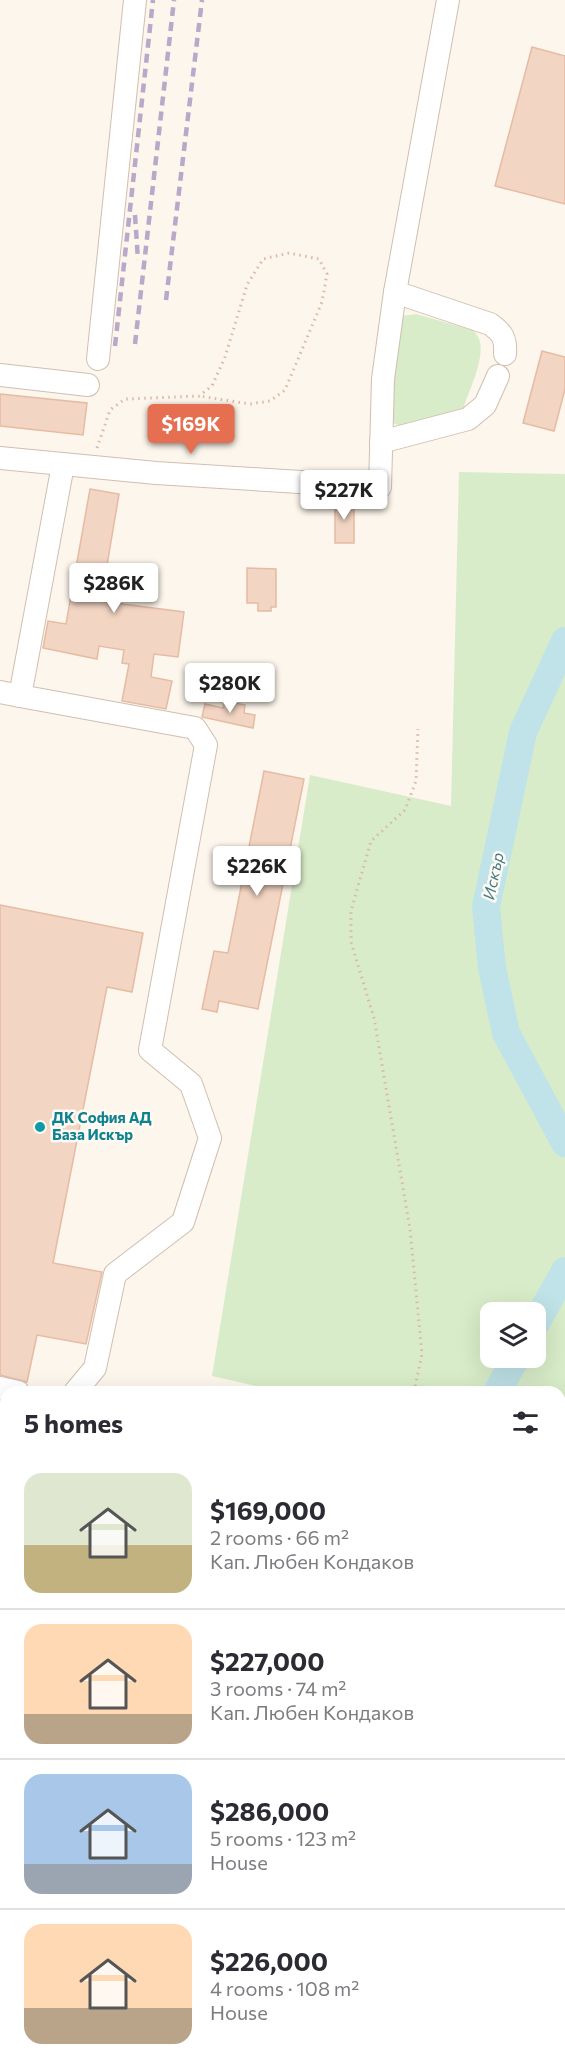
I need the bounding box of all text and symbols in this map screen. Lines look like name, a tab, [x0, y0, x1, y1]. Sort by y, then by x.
pin: $169K	[149, 404, 233, 455]
text: $169K	[162, 411, 220, 435]
pin: $227K	[302, 470, 386, 521]
text: $227K	[314, 477, 374, 501]
pin: $286K	[72, 563, 156, 614]
text: $286K	[83, 570, 145, 594]
pin: $280K	[188, 663, 272, 714]
text: $280K	[199, 670, 261, 694]
pin: $226K	[215, 846, 299, 897]
water label: Искър	[478, 851, 507, 901]
text: $226K	[227, 853, 287, 877]
place label: ДК София АД База Искър	[52, 1108, 152, 1143]
marker: ДК София АД База Искър	[33, 1120, 47, 1134]
map controls	[480, 1302, 546, 1368]
button: layers	[480, 1302, 546, 1368]
icon: filters	[509, 1406, 542, 1439]
text: 5 homes	[24, 1407, 123, 1438]
text: $169,000	[210, 1494, 326, 1525]
icon: home	[72, 1497, 144, 1569]
text: 2 rooms · 66 m²	[210, 1525, 349, 1549]
text: Кап. Любен Кондаков	[210, 1549, 414, 1573]
text: $227,000	[210, 1645, 325, 1676]
icon: home	[72, 1648, 144, 1720]
text: 3 rooms · 74 m²	[210, 1676, 346, 1700]
text: Кап. Любен Кондаков	[210, 1700, 414, 1724]
text: $286,000	[210, 1795, 329, 1826]
icon: home	[72, 1798, 144, 1870]
text: 5 rooms · 123 m²	[210, 1826, 356, 1850]
text: House	[210, 1850, 268, 1874]
text: $226,000	[210, 1945, 328, 1976]
icon: home	[72, 1948, 144, 2020]
text: 4 rooms · 108 m²	[210, 1976, 359, 2000]
text: House	[210, 2000, 268, 2024]

